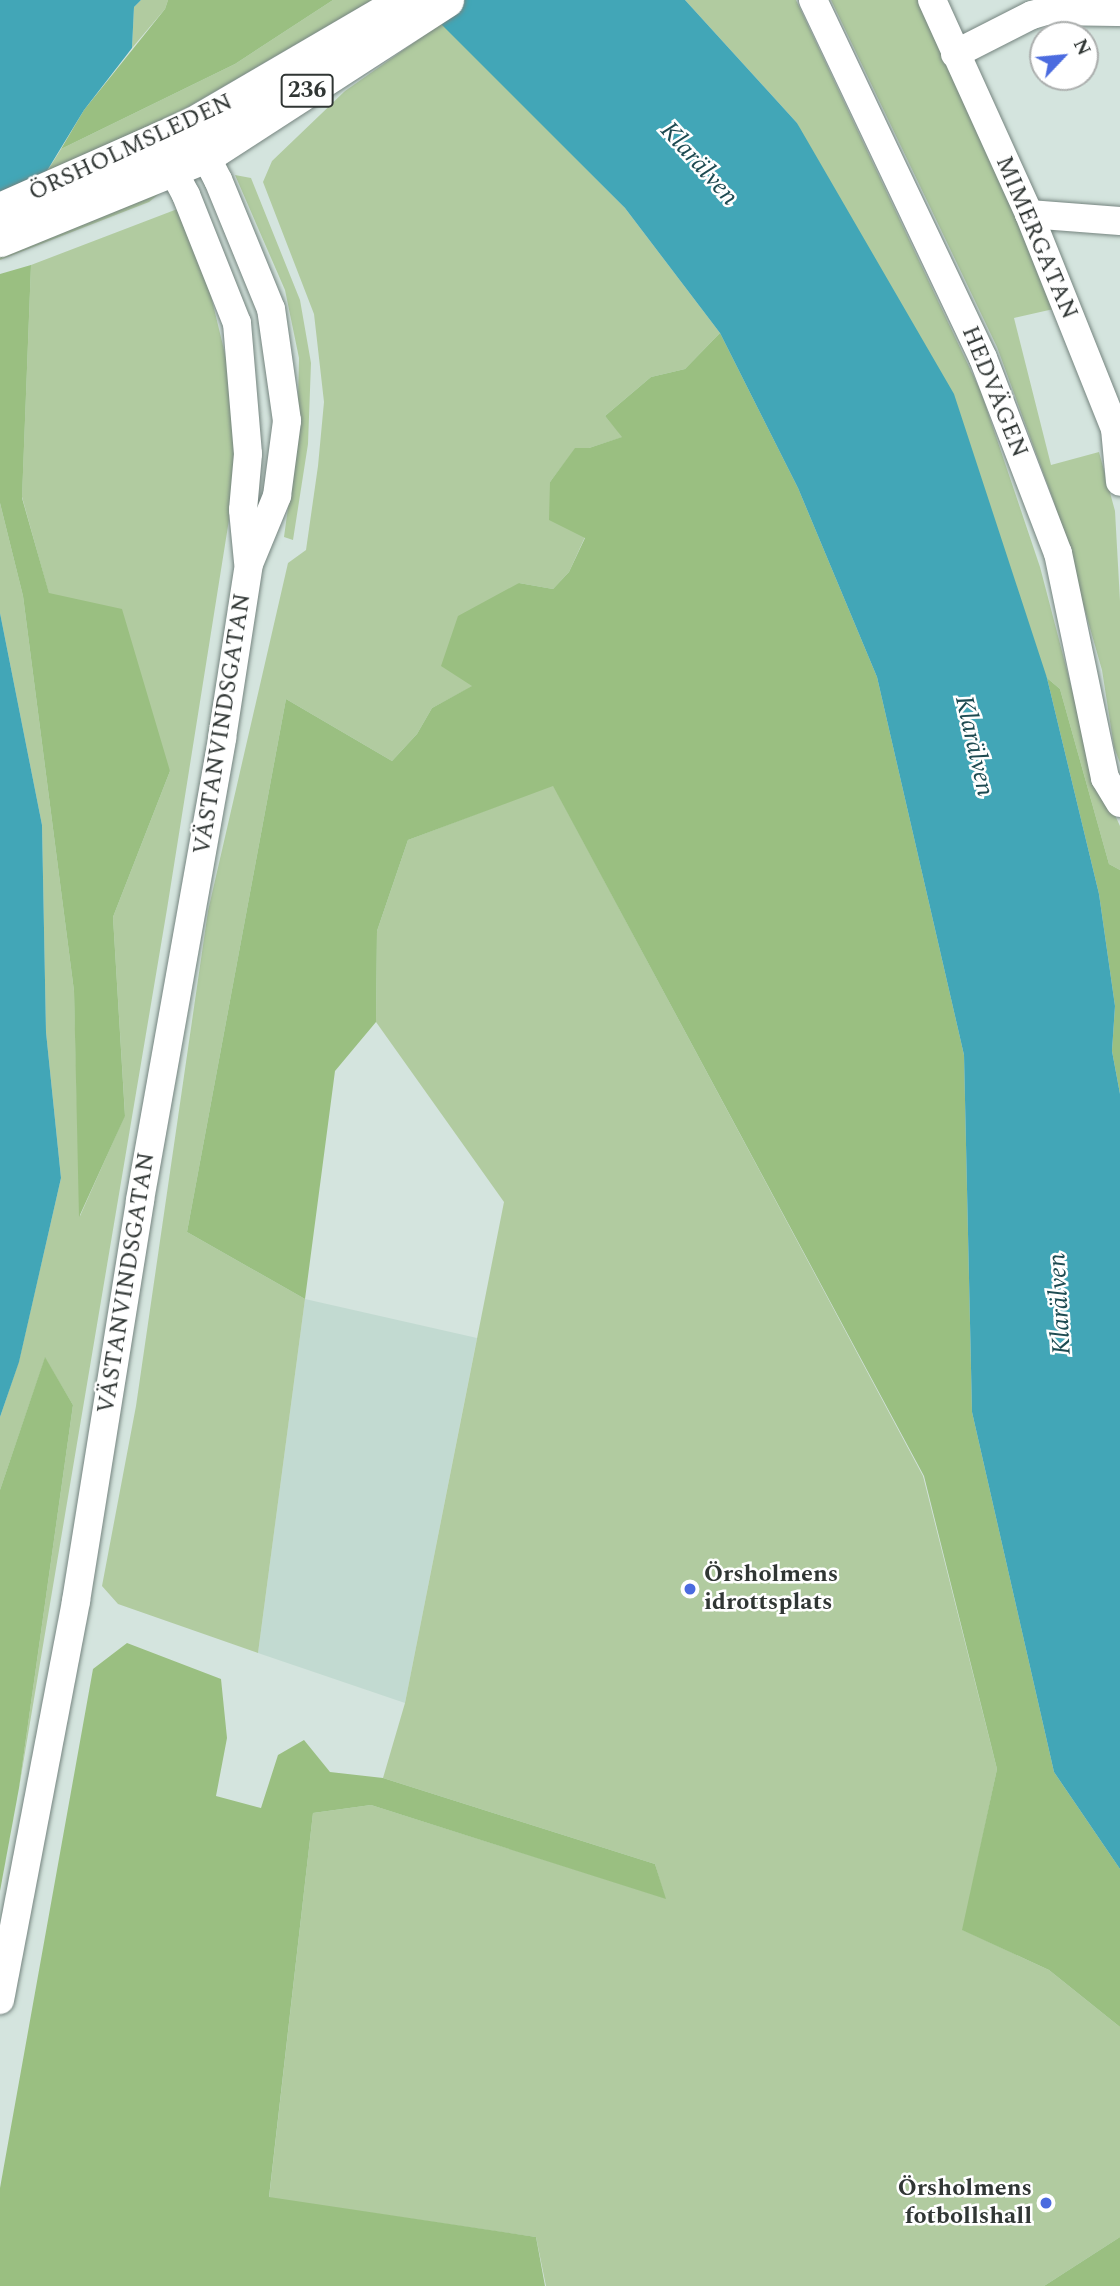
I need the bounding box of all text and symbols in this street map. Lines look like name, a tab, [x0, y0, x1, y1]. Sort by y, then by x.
north arrow	[1029, 21, 1099, 91]
text: N	[1065, 34, 1098, 61]
road number: 236	[279, 72, 335, 110]
street label: ÖRSHOLMSLEDEN	[24, 88, 238, 208]
water label: Klarälven	[653, 116, 745, 212]
street label: MIMERGATAN	[989, 152, 1083, 324]
street label: HEDVÄGEN	[955, 322, 1033, 462]
street label: VÄSTANVINDSGATAN	[188, 591, 258, 857]
water label: Klarälven	[947, 693, 1001, 799]
street label: VÄSTANVINDSGATAN	[92, 1150, 162, 1416]
water label: Klarälven	[1042, 1252, 1078, 1356]
place label: Örsholmens idrottsplats	[704, 1561, 838, 1617]
marker: Örsholmens idrottsplats	[682, 1581, 698, 1597]
place label: Örsholmens fotbollshall	[898, 2175, 1032, 2231]
marker: Örsholmens fotbollshall	[1038, 2195, 1054, 2211]

